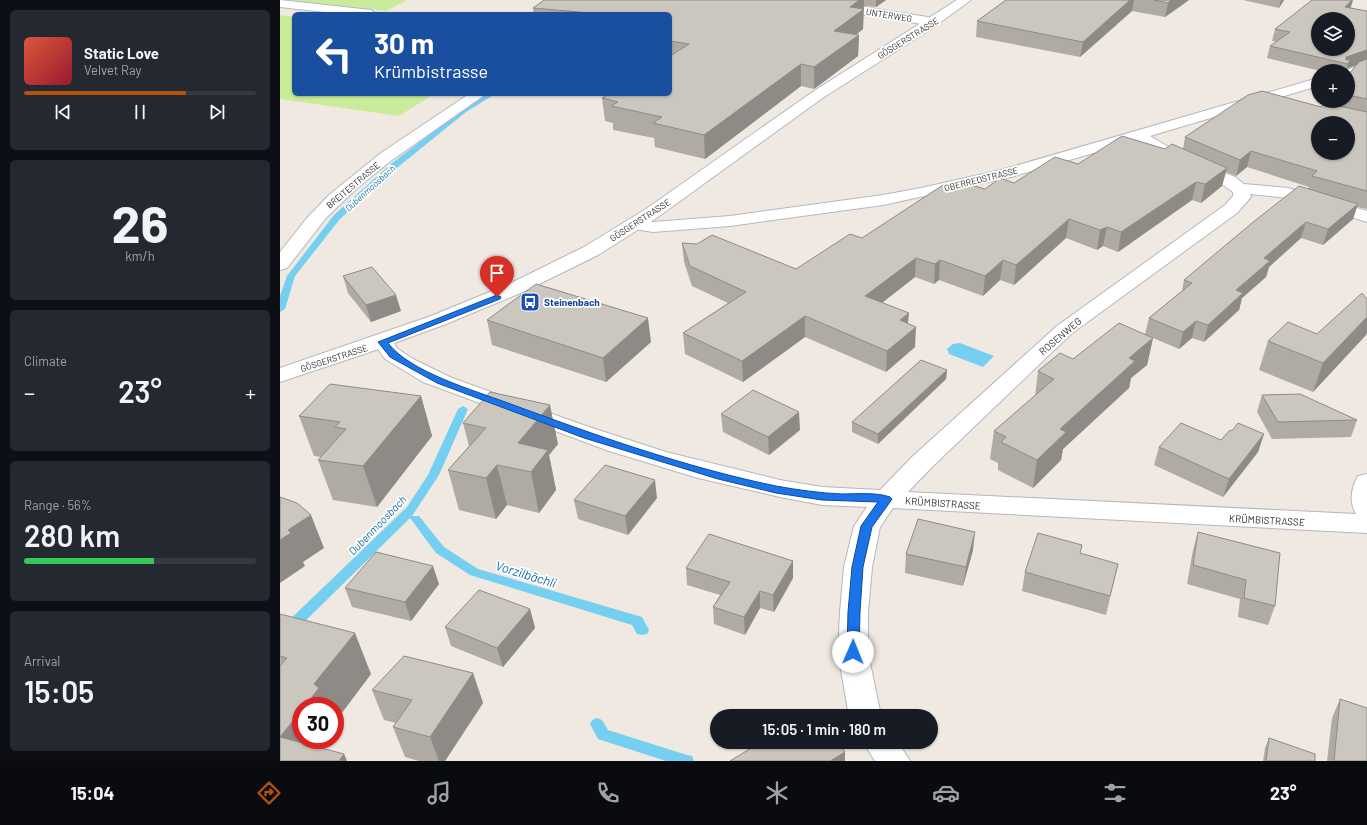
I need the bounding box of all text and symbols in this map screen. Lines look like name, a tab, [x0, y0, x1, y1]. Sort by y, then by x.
street label: UNTERWEG	[865, 6, 913, 24]
map controls	[1311, 12, 1355, 160]
button: layers	[1311, 12, 1355, 56]
street label: GÖSGERSTRASSE	[875, 15, 941, 61]
text: 30 m	[374, 26, 434, 60]
icon: left	[308, 28, 360, 80]
text: Static Love	[84, 44, 159, 62]
text: Krümbistrasse	[374, 60, 488, 82]
text: Velvet Ray	[84, 62, 142, 78]
button: +	[1311, 64, 1355, 108]
icon: previous	[52, 101, 74, 123]
icon: pause	[129, 101, 151, 123]
icon: next	[206, 101, 228, 123]
button: −	[1311, 116, 1355, 160]
street label: BREITESTRASSE	[324, 159, 382, 211]
water label: Dubenmoosbach	[343, 162, 398, 213]
street label: OBERREDSTRASSE	[943, 164, 1019, 194]
text: 26	[111, 191, 169, 253]
street label: GÖSGERSTRASSE	[608, 196, 672, 244]
text: km/h	[125, 248, 155, 264]
pin	[480, 256, 514, 297]
icon: arrive	[486, 262, 508, 284]
bus stop icon: Steinenbach	[519, 291, 541, 313]
place label: Steinenbach	[544, 296, 600, 308]
street label: ROSENWEG	[1036, 315, 1084, 357]
street label: GÖSGERSTRASSE	[299, 342, 369, 374]
text: Climate	[24, 353, 67, 369]
text: 23°	[118, 373, 162, 409]
text: −	[24, 379, 35, 405]
text: +	[245, 379, 256, 405]
water label: Dubenmoosbach	[345, 492, 409, 557]
street label: KRÜMBISTRASSE	[905, 494, 981, 512]
text: Range · 56%	[24, 497, 92, 513]
street label: KRÜMBISTRASSE	[1229, 512, 1305, 528]
text: 280 km	[24, 517, 120, 553]
water label: Vorzilbächli	[494, 557, 559, 591]
position arrow	[832, 631, 874, 673]
text: Arrival	[24, 653, 60, 669]
text: 15:05	[24, 673, 94, 709]
speed limit sign: 30	[292, 697, 344, 749]
text: 15:05 · 1 min · 180 m	[762, 720, 886, 738]
icon: directions	[255, 779, 283, 807]
icon: music	[425, 779, 453, 807]
icon: phone	[594, 779, 622, 807]
icon: climate	[763, 779, 791, 807]
icon: car	[932, 779, 960, 807]
icon: filters	[1101, 779, 1129, 807]
text: 15:04	[71, 782, 114, 804]
text: 23°	[1270, 782, 1296, 804]

